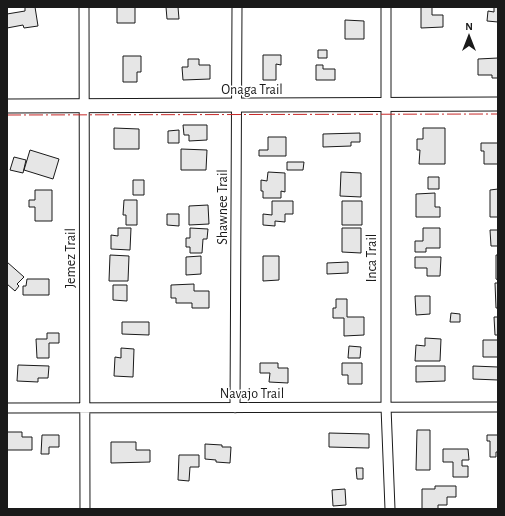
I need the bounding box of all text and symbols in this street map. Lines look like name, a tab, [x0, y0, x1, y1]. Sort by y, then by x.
north arrow	[449, 16, 489, 56]
text: N	[465, 21, 473, 32]
street label: Onaga Trail	[221, 83, 283, 97]
street label: Shawnee Trail	[216, 169, 230, 245]
street label: Jemez Trail	[64, 228, 78, 288]
street label: Inca Trail	[365, 234, 379, 282]
street label: Navajo Trail	[220, 387, 284, 401]

